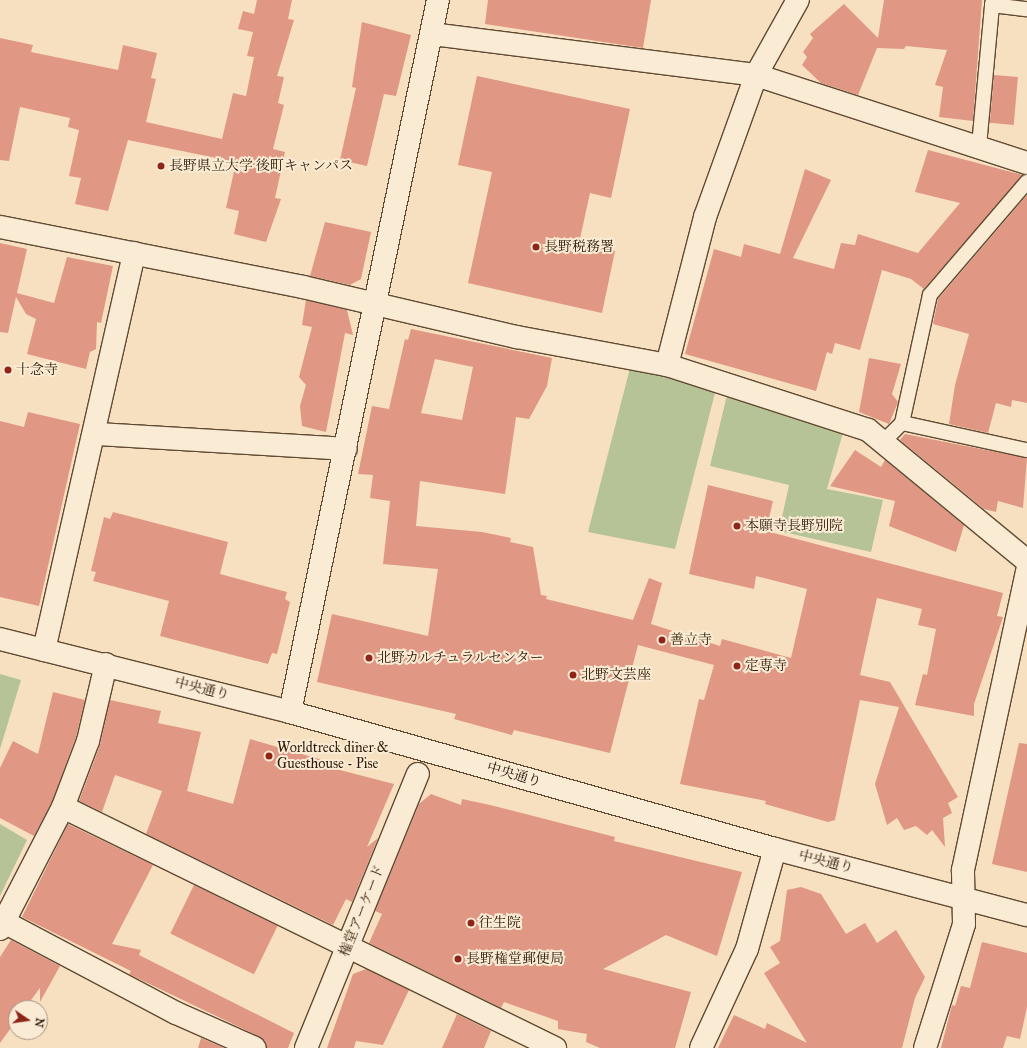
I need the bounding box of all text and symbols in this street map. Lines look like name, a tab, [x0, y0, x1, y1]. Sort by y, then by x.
place label: 長野県立大学 後町キャンパス	[169, 158, 354, 174]
marker: 長野県立大学 後町キャンパス	[156, 161, 166, 171]
place label: 長野税務署	[544, 239, 614, 255]
marker: 長野税務署	[531, 242, 541, 252]
place label: 十念寺	[16, 362, 58, 378]
marker: 十念寺	[3, 365, 13, 375]
place label: 本願寺長野別院	[745, 518, 843, 534]
marker: 本願寺長野別院	[732, 521, 742, 531]
place label: 善立寺	[670, 632, 712, 648]
marker: 善立寺	[657, 635, 667, 645]
place label: 北野カルチュラルセンター	[377, 650, 545, 666]
marker: 北野カルチュラルセンター	[364, 653, 374, 663]
place label: 定専寺	[745, 658, 787, 674]
marker: 定専寺	[732, 661, 742, 671]
place label: 北野文芸座	[581, 667, 651, 683]
marker: 北野文芸座	[568, 670, 578, 680]
street label: 中央通り	[173, 674, 231, 704]
place label: Worldtreck diner & Guesthouse - Pise	[277, 740, 389, 772]
marker: Worldtreck diner & Guesthouse - Pise	[264, 751, 274, 761]
street label: 中央通り	[485, 759, 543, 791]
street label: 中央通り	[797, 847, 855, 877]
street label: 権堂アーケード	[336, 863, 388, 959]
place label: 往生院	[479, 915, 521, 931]
marker: 往生院	[466, 918, 476, 928]
place label: 長野権堂郵便局	[466, 951, 564, 967]
marker: 長野権堂郵便局	[453, 954, 463, 964]
north arrow	[8, 1000, 48, 1040]
text: N	[32, 1017, 47, 1029]

